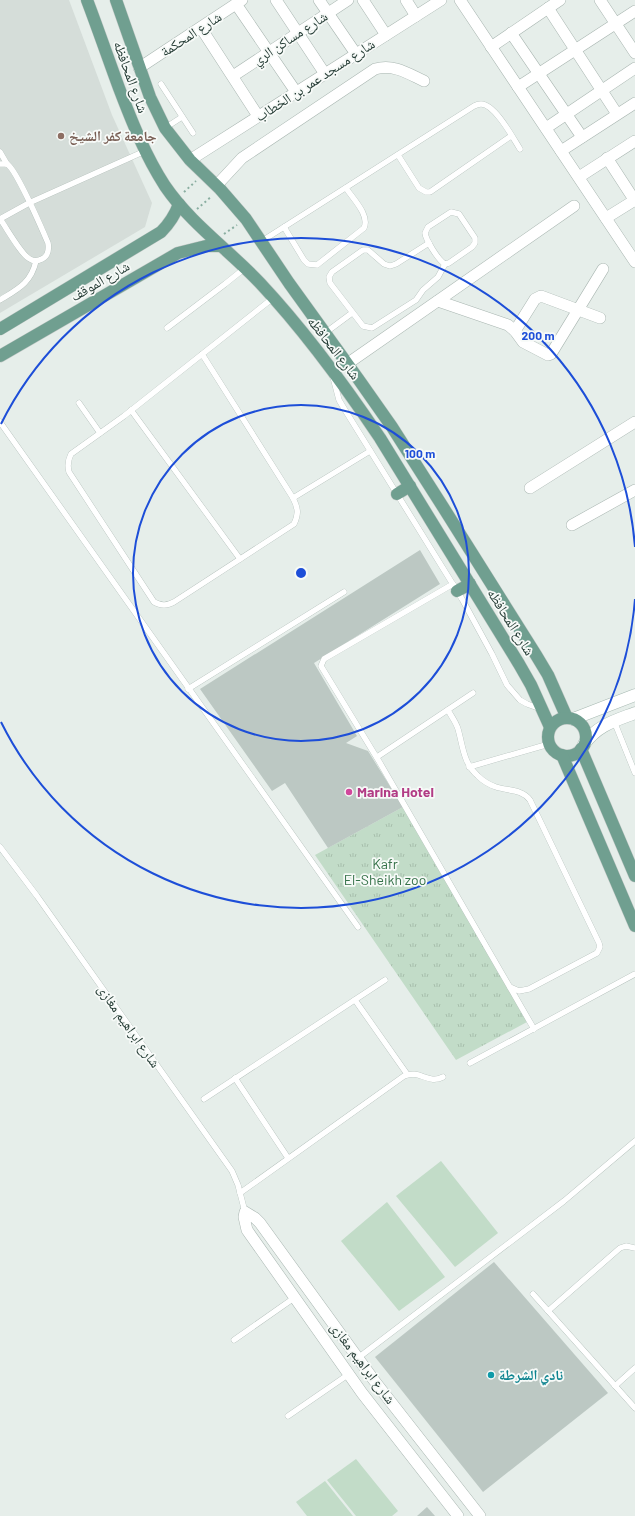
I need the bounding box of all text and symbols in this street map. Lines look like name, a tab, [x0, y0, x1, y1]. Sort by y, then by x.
street label: شارع مساكن الري	[249, 7, 332, 71]
street label: شارع المحكمة	[157, 8, 226, 61]
street label: شارع مسجد عمر بن الخطاب	[252, 35, 379, 126]
street label: شارع المحافظه	[109, 38, 152, 116]
place label: جامعة كفر الشيخ	[69, 127, 157, 145]
marker: جامعة كفر الشيخ	[56, 131, 66, 141]
street label: شارع الموقف	[67, 257, 133, 306]
street label: شارع المحافظه	[303, 313, 364, 384]
text: 200 m	[522, 328, 554, 342]
text: 100 m	[405, 446, 435, 460]
centre of rings	[294, 566, 308, 580]
street label: شارع المحافظه	[483, 585, 539, 659]
place label: Marina Hotel	[357, 783, 434, 800]
marker: Marina Hotel	[344, 787, 354, 797]
park label: Kafr El-Sheikh zoo	[344, 855, 426, 888]
street label: شارع ابراهيم مغازى	[93, 981, 164, 1072]
street label: شارع ابراهيم مغازى	[326, 1319, 400, 1408]
place label: نادي الشرطة	[499, 1366, 563, 1386]
marker: نادي الشرطة	[486, 1370, 496, 1380]

